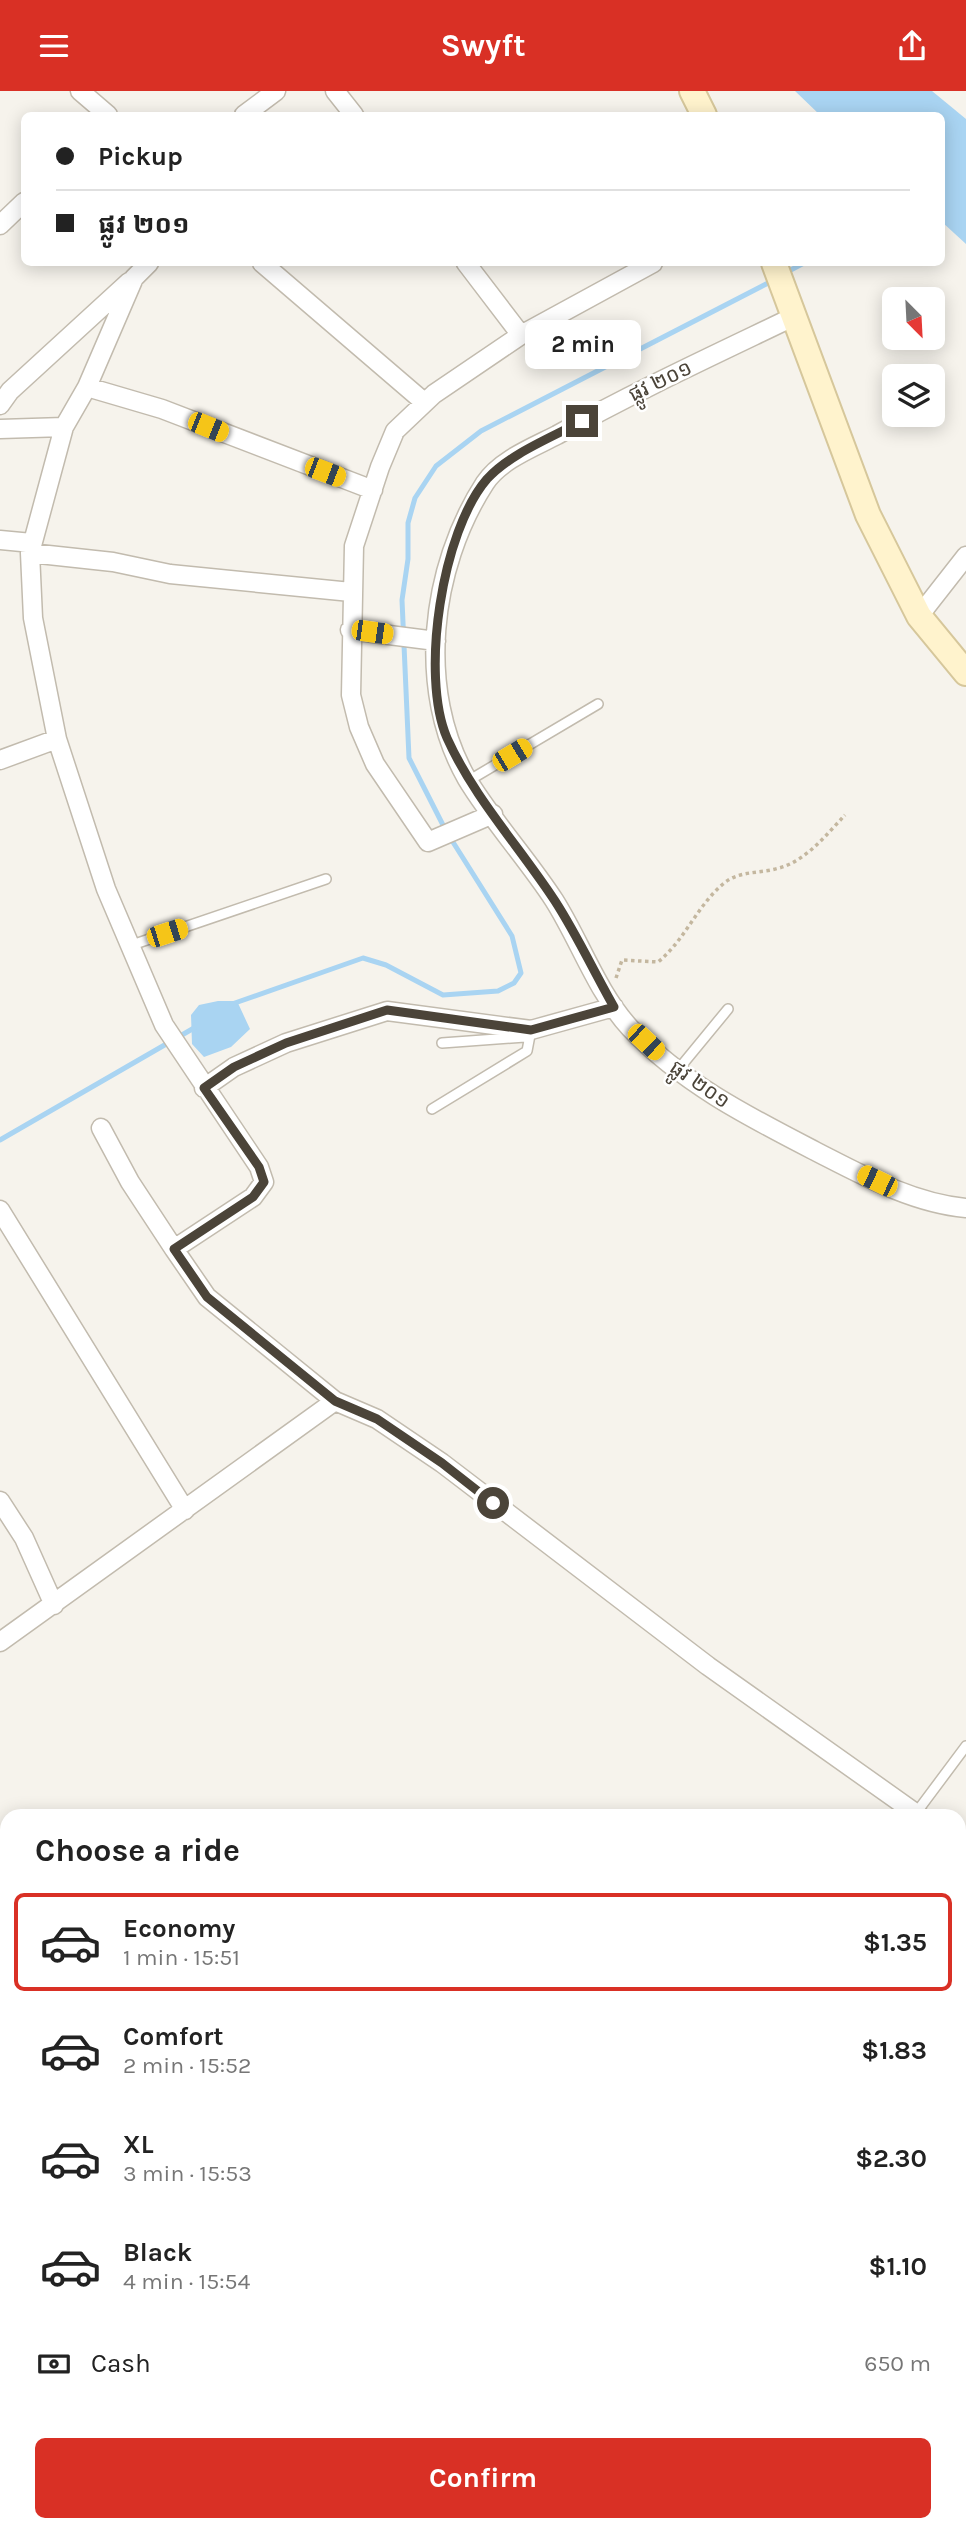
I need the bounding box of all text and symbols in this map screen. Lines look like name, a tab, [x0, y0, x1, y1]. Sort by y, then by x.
icon: menu	[35, 27, 73, 65]
text: Swyft	[440, 27, 526, 64]
icon: share	[893, 27, 931, 65]
text: Pickup	[98, 141, 183, 172]
text: ផ្លូវ ២០១	[98, 209, 190, 240]
north arrow	[882, 287, 945, 350]
map controls	[882, 287, 945, 427]
callout: 2 min	[524, 320, 640, 369]
text: 2 min	[551, 331, 615, 358]
street label: ផ្លូវ ២០១	[624, 355, 699, 413]
button: layers	[882, 364, 945, 427]
route end	[566, 405, 598, 437]
car	[185, 409, 232, 445]
car	[302, 455, 349, 489]
car	[350, 619, 395, 645]
car	[489, 735, 536, 775]
car	[144, 917, 191, 949]
car	[624, 1020, 669, 1064]
street label: ផ្លូវ ២០១	[661, 1055, 735, 1119]
car	[854, 1162, 901, 1200]
route start	[477, 1487, 509, 1519]
text: Choose a ride	[35, 1832, 240, 1869]
icon: car	[39, 1911, 102, 1974]
text: Economy	[123, 1913, 235, 1944]
text: $1.35	[863, 1927, 927, 1958]
text: 1 min · 15:51	[123, 1944, 240, 1971]
icon: car	[39, 2019, 102, 2082]
text: Comfort	[123, 2021, 224, 2052]
text: $1.83	[861, 2035, 927, 2066]
text: 2 min · 15:52	[123, 2052, 251, 2079]
icon: car	[39, 2127, 102, 2190]
text: XL	[123, 2129, 154, 2160]
text: $2.30	[855, 2143, 927, 2174]
text: 3 min · 15:53	[123, 2160, 252, 2187]
icon: car	[39, 2235, 102, 2298]
text: Black	[123, 2237, 192, 2268]
text: $1.10	[869, 2251, 927, 2282]
text: 4 min · 15:54	[123, 2268, 250, 2295]
icon: cash	[35, 2345, 73, 2383]
text: Cash	[91, 2348, 151, 2379]
text: 650 m	[864, 2350, 931, 2377]
button: Confirm	[35, 2438, 931, 2518]

